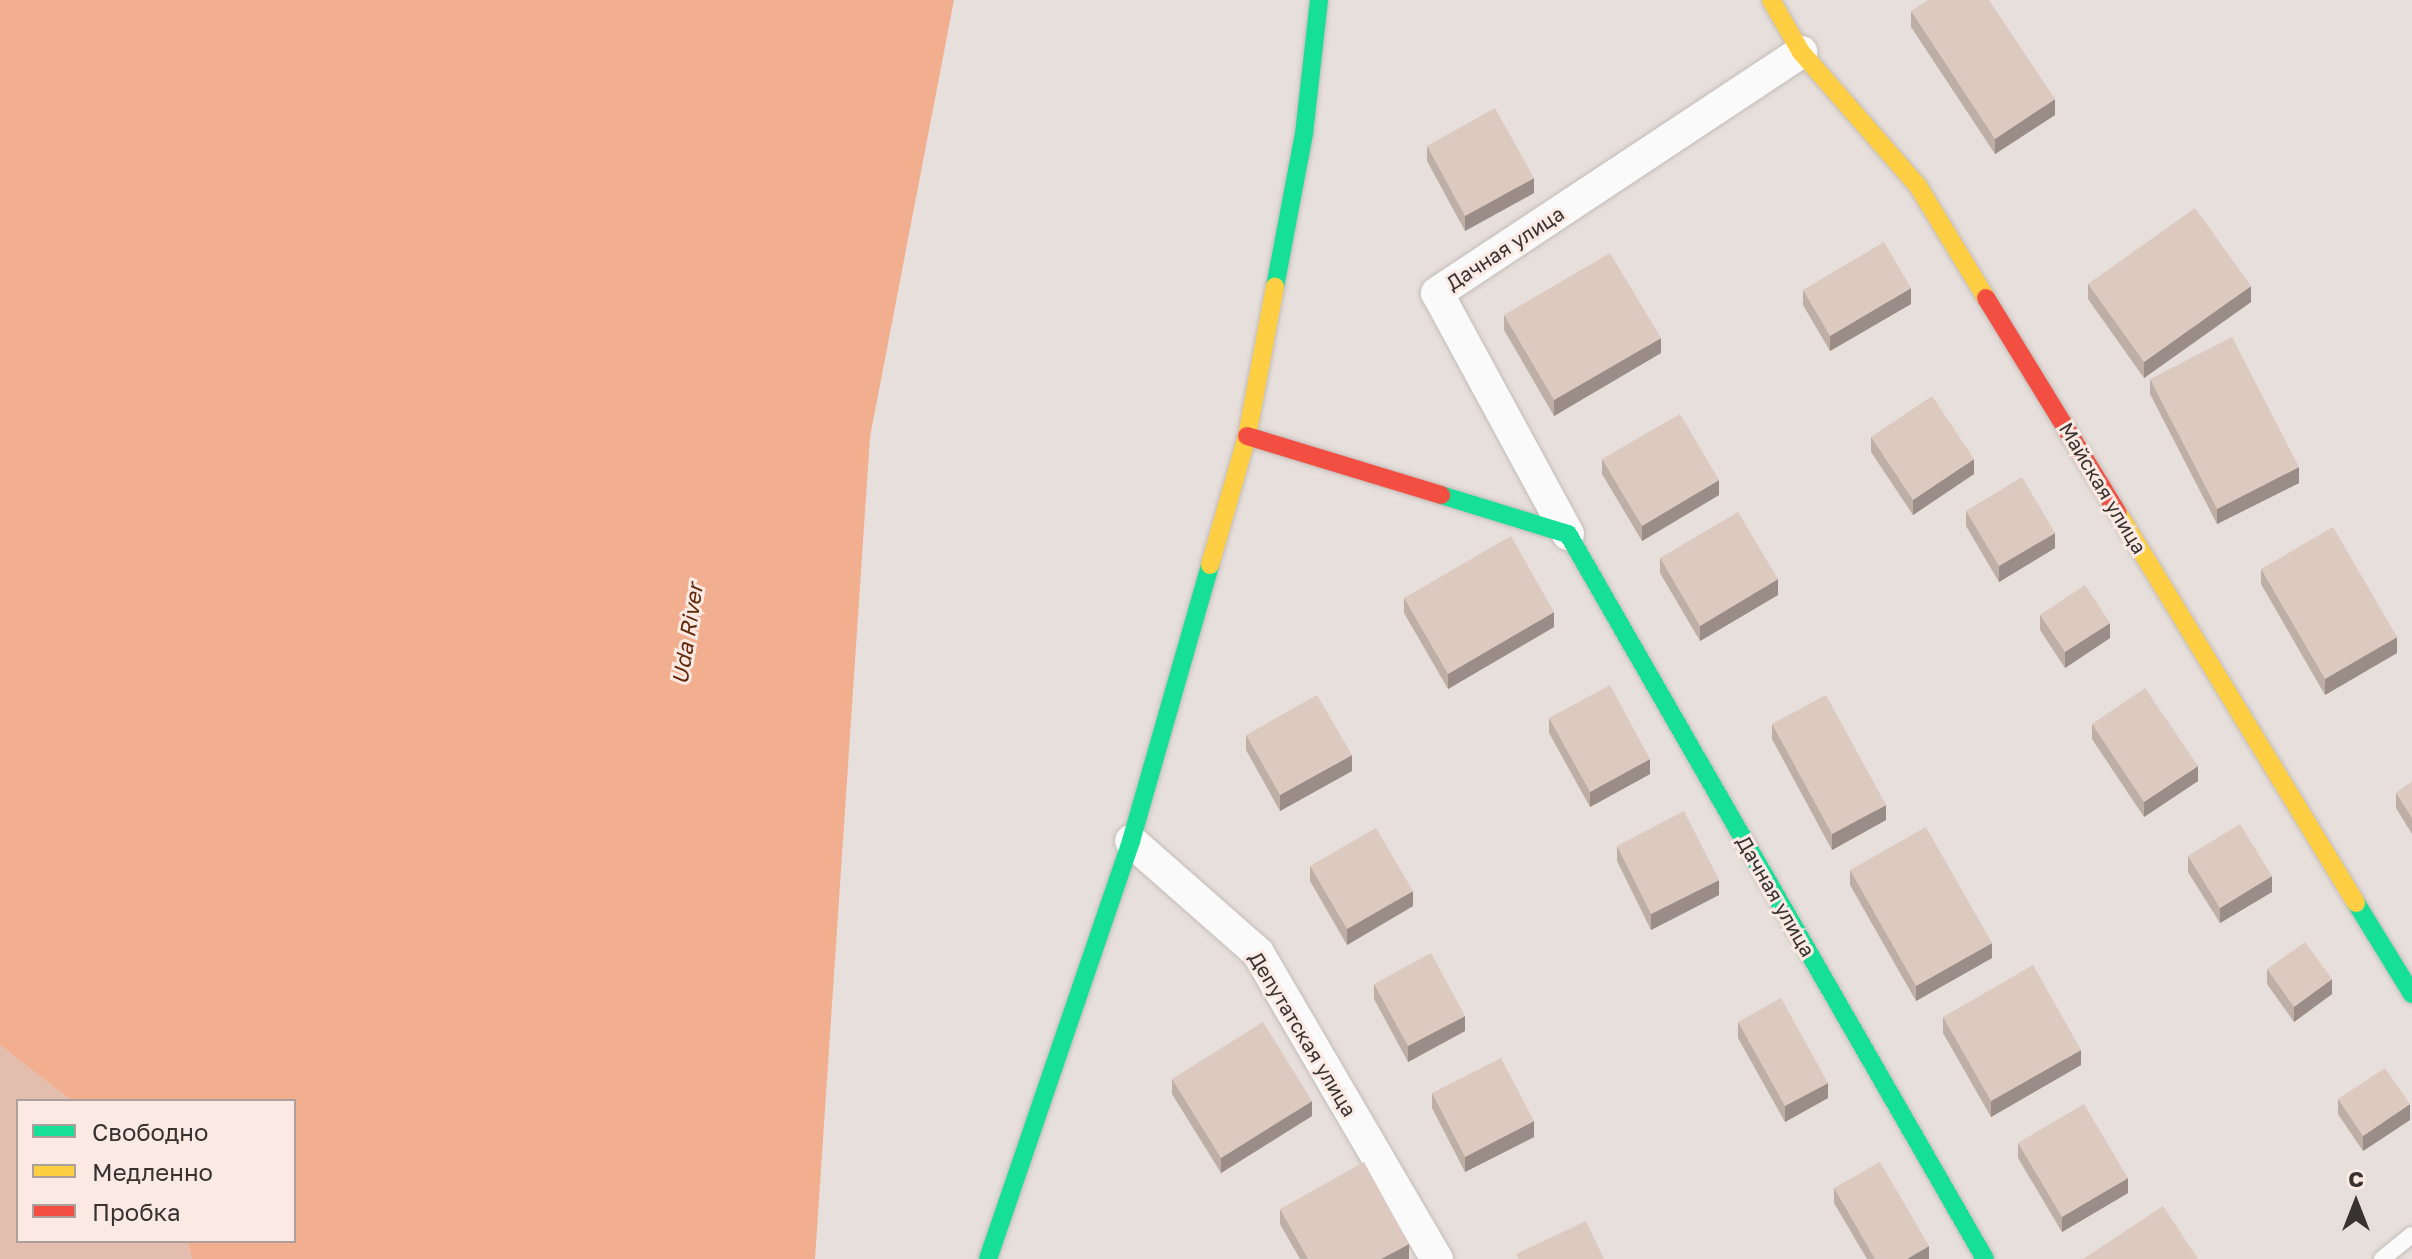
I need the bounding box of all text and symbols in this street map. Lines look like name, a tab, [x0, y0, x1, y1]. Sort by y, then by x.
street label: Дачная улица	[1442, 201, 1568, 295]
street label: Майская улица	[2054, 418, 2152, 558]
water label: Uda River	[666, 582, 708, 686]
street label: Дачная улица	[1732, 831, 1820, 961]
street label: Депутатская улица	[1244, 947, 1362, 1121]
legend	[16, 1099, 296, 1243]
text: Свободно	[92, 1117, 208, 1146]
text: Медленно	[92, 1157, 213, 1186]
north arrow	[2316, 1163, 2396, 1243]
text: С	[2348, 1165, 2364, 1192]
text: Пробка	[92, 1197, 181, 1226]

